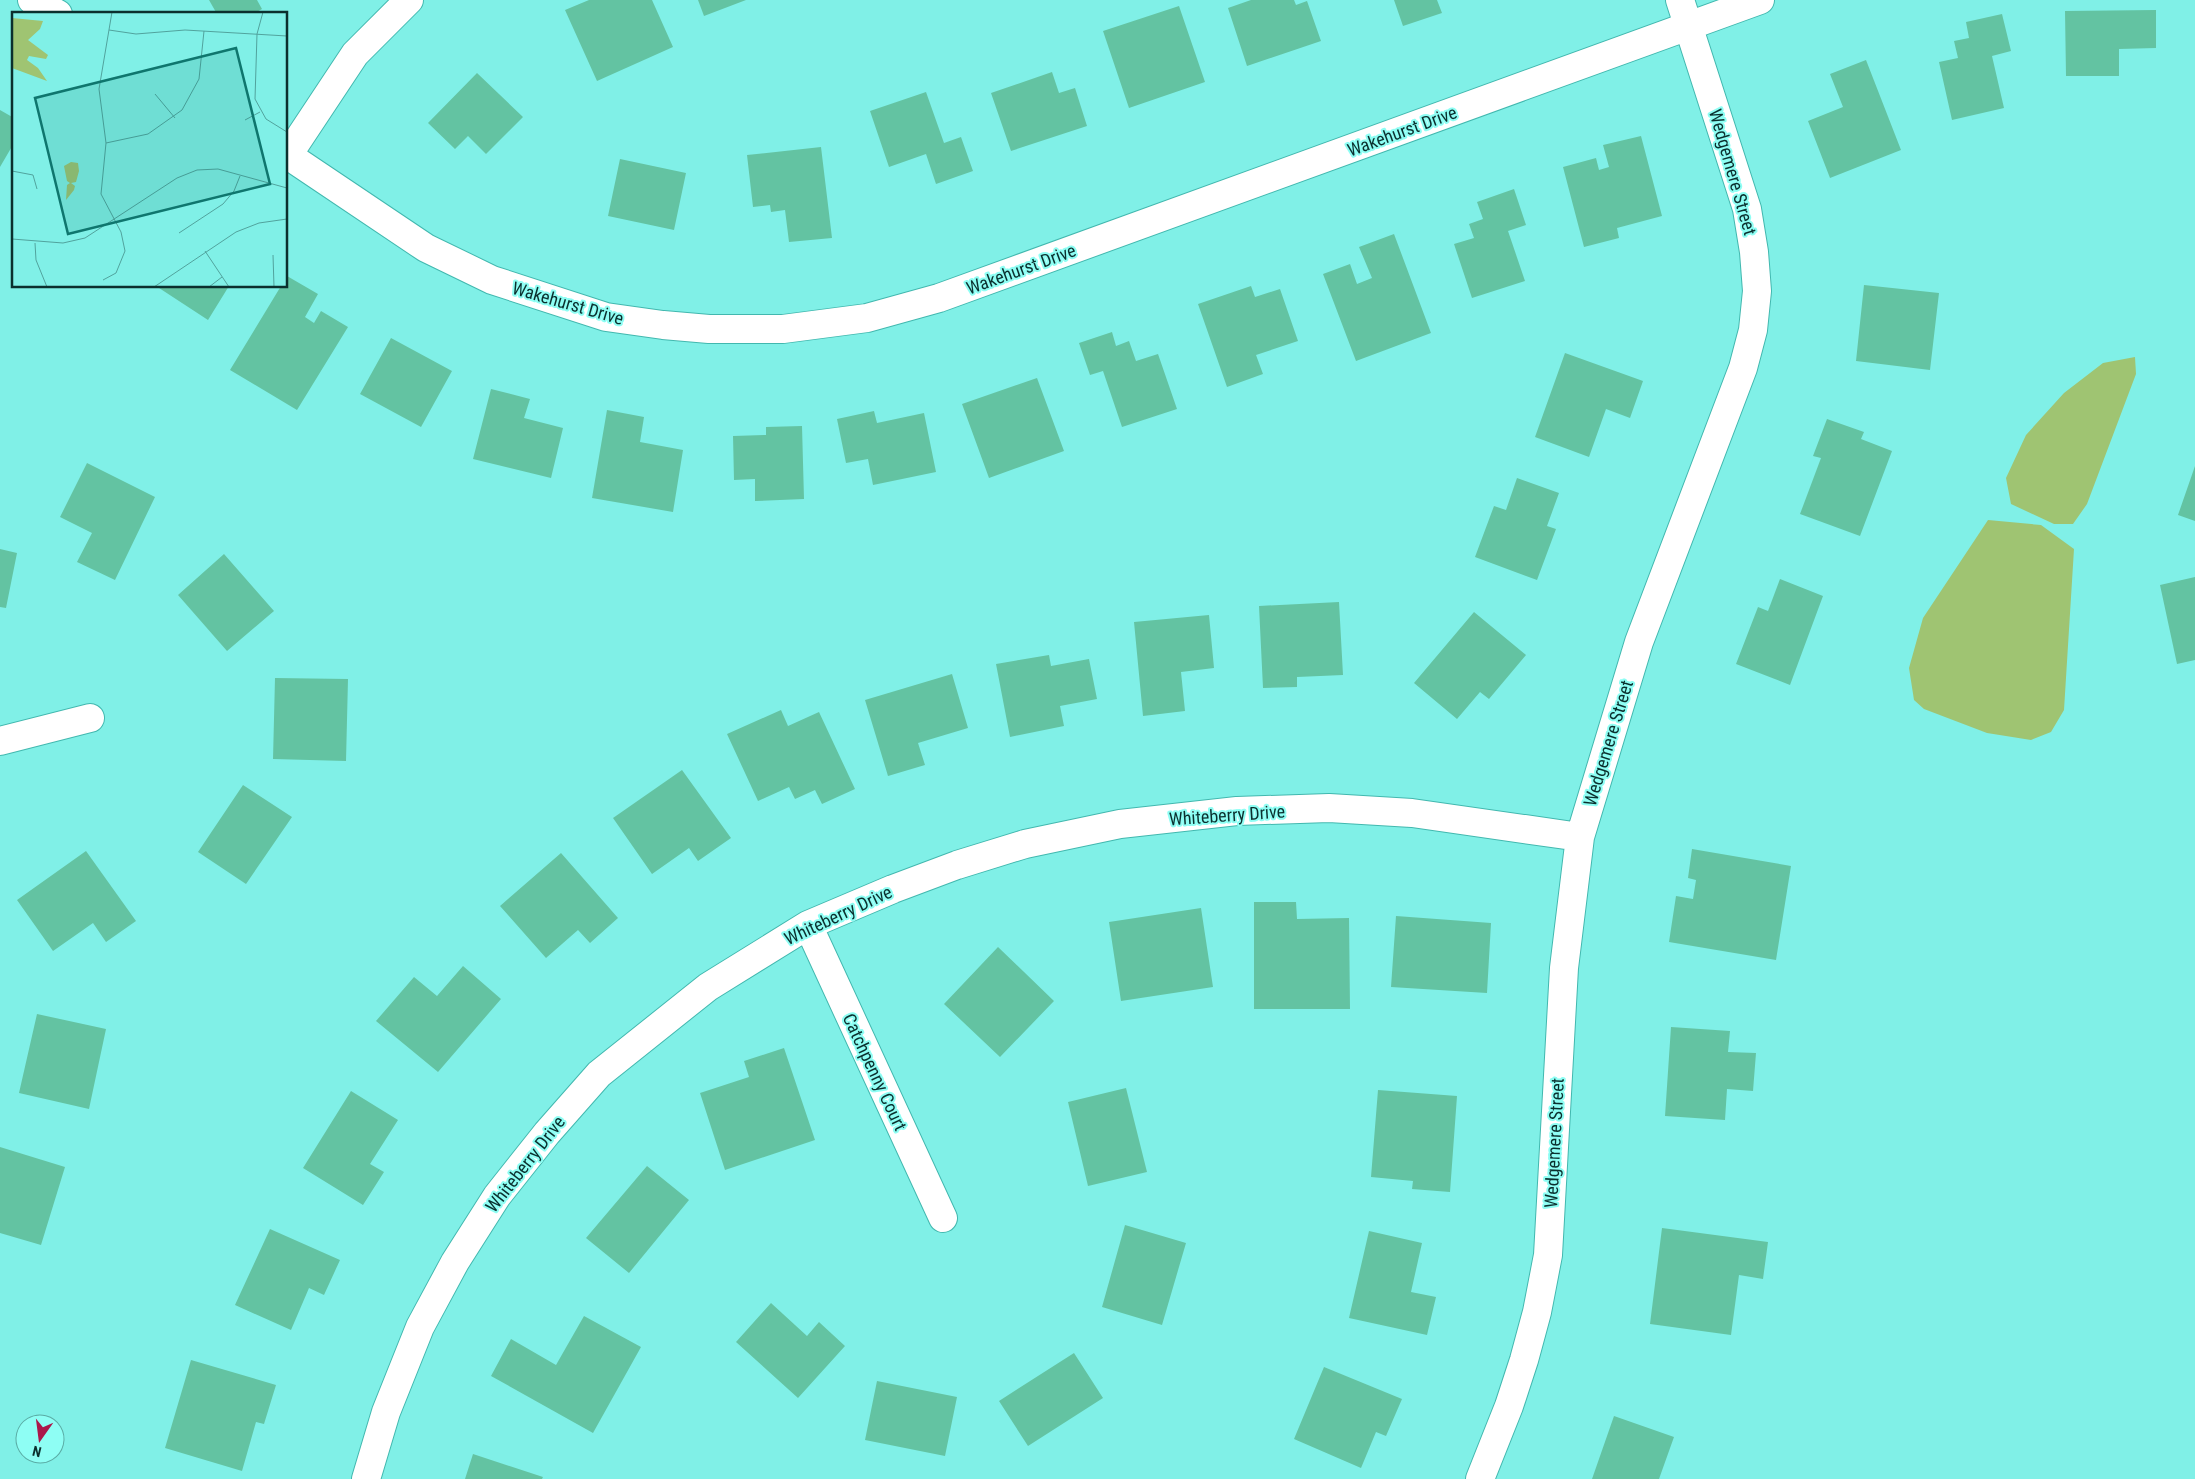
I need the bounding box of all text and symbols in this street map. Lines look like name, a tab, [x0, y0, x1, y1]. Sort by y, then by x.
inset map	[12, 12, 288, 288]
street label: Wakehurst Drive	[1344, 101, 1460, 161]
street label: Wedgemere Street	[1705, 107, 1761, 237]
street label: Wakehurst Drive	[963, 239, 1079, 299]
street label: Wakehurst Drive	[510, 277, 626, 329]
street label: Wedgemere Street	[1579, 678, 1637, 808]
street label: Whiteberry Drive	[1168, 800, 1286, 830]
street label: Whiteberry Drive	[781, 881, 895, 949]
street label: Catchpenny Court	[839, 1010, 911, 1134]
street label: Wedgemere Street	[1540, 1077, 1568, 1209]
street label: Whiteberry Drive	[481, 1112, 569, 1216]
north arrow	[15, 1414, 65, 1464]
text: N	[31, 1443, 43, 1460]

